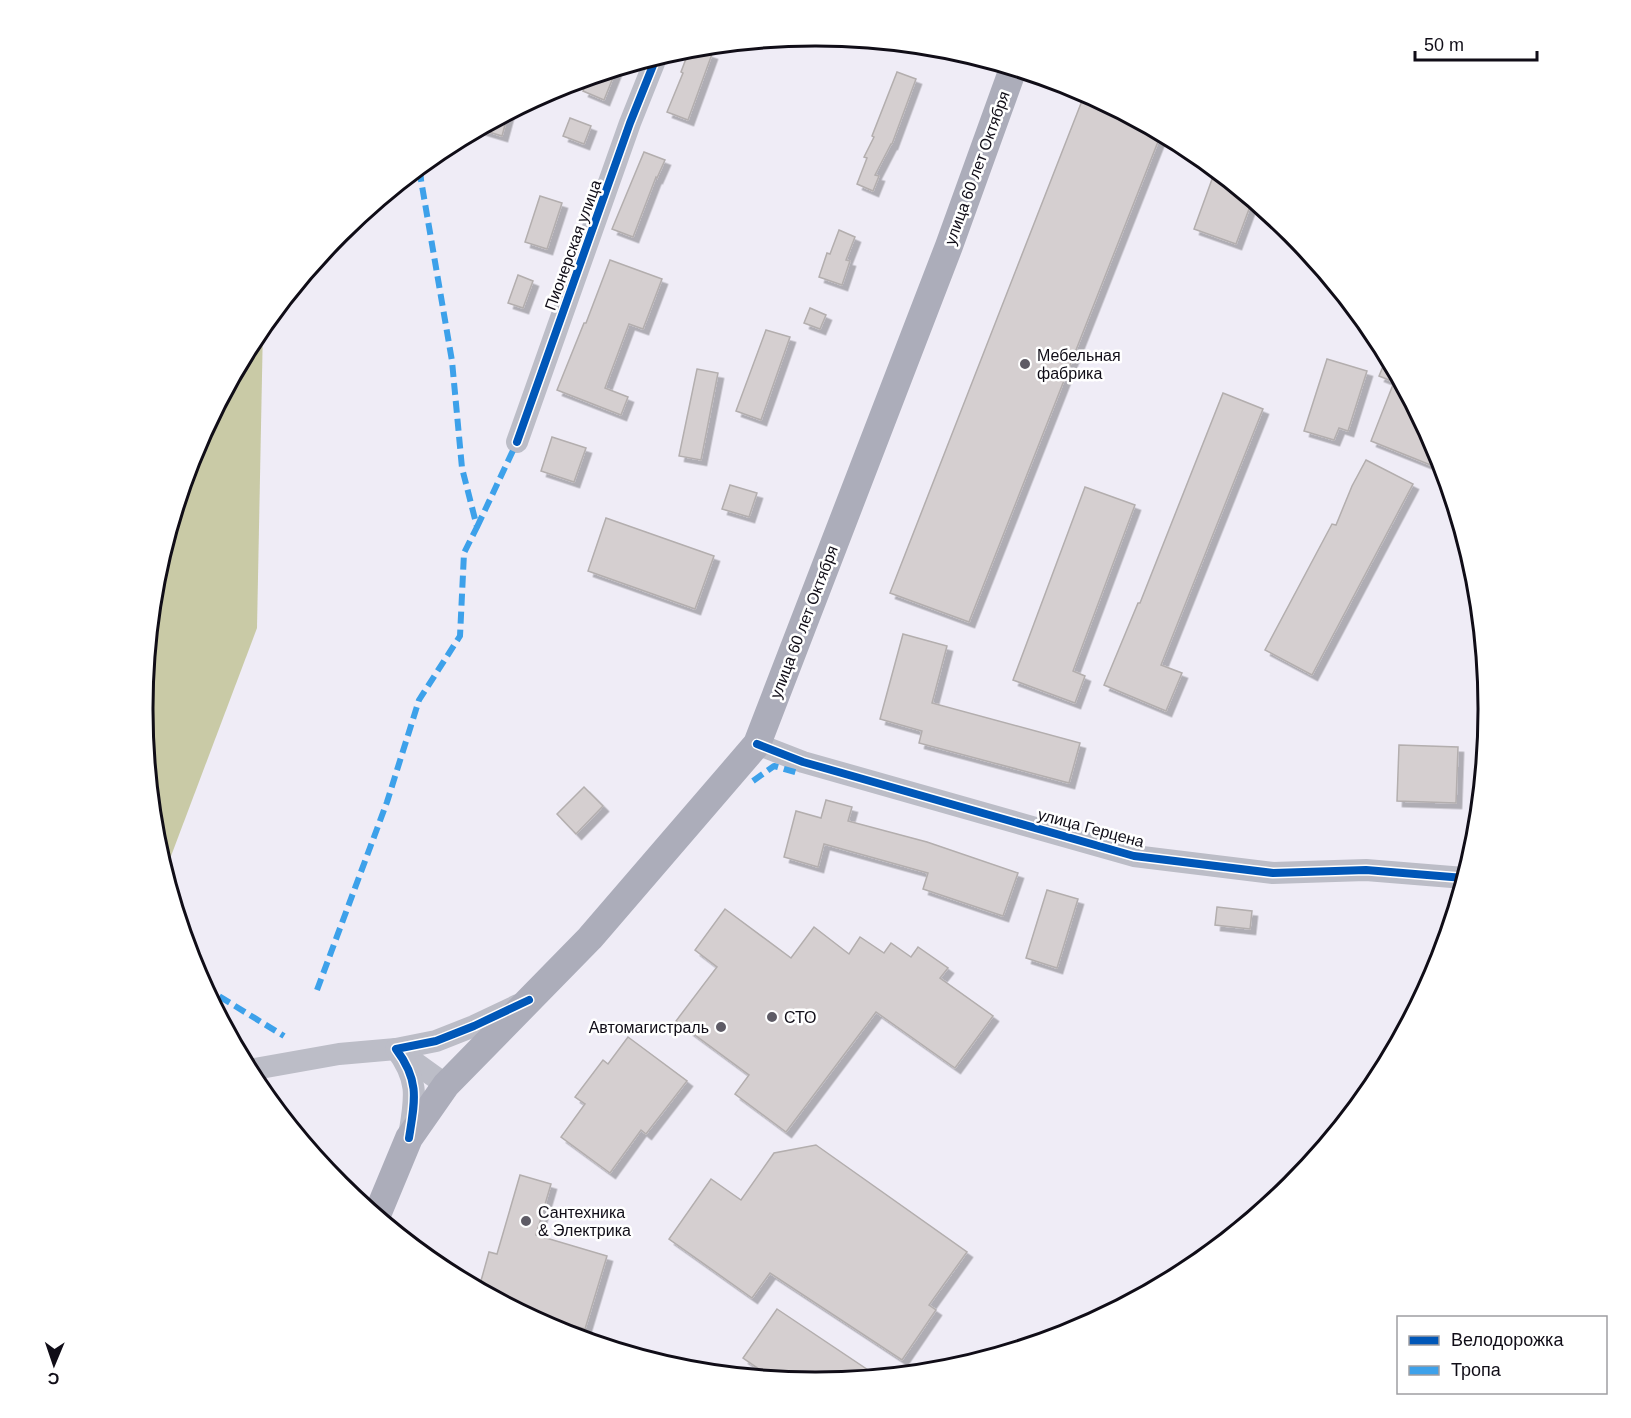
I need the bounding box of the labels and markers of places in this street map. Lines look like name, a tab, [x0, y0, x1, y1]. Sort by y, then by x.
place label: Мебельная фабрика	[1037, 347, 1121, 382]
marker: Мебельная фабрика	[1018, 357, 1032, 371]
place label: СТО	[784, 1009, 817, 1026]
marker: СТО	[765, 1010, 779, 1024]
place label: Автомагистраль	[589, 1019, 709, 1036]
marker: Автомагистраль	[714, 1020, 728, 1034]
place label: Сантехника & Электрика	[538, 1204, 631, 1239]
marker: Сантехника & Электрика	[519, 1214, 533, 1228]

